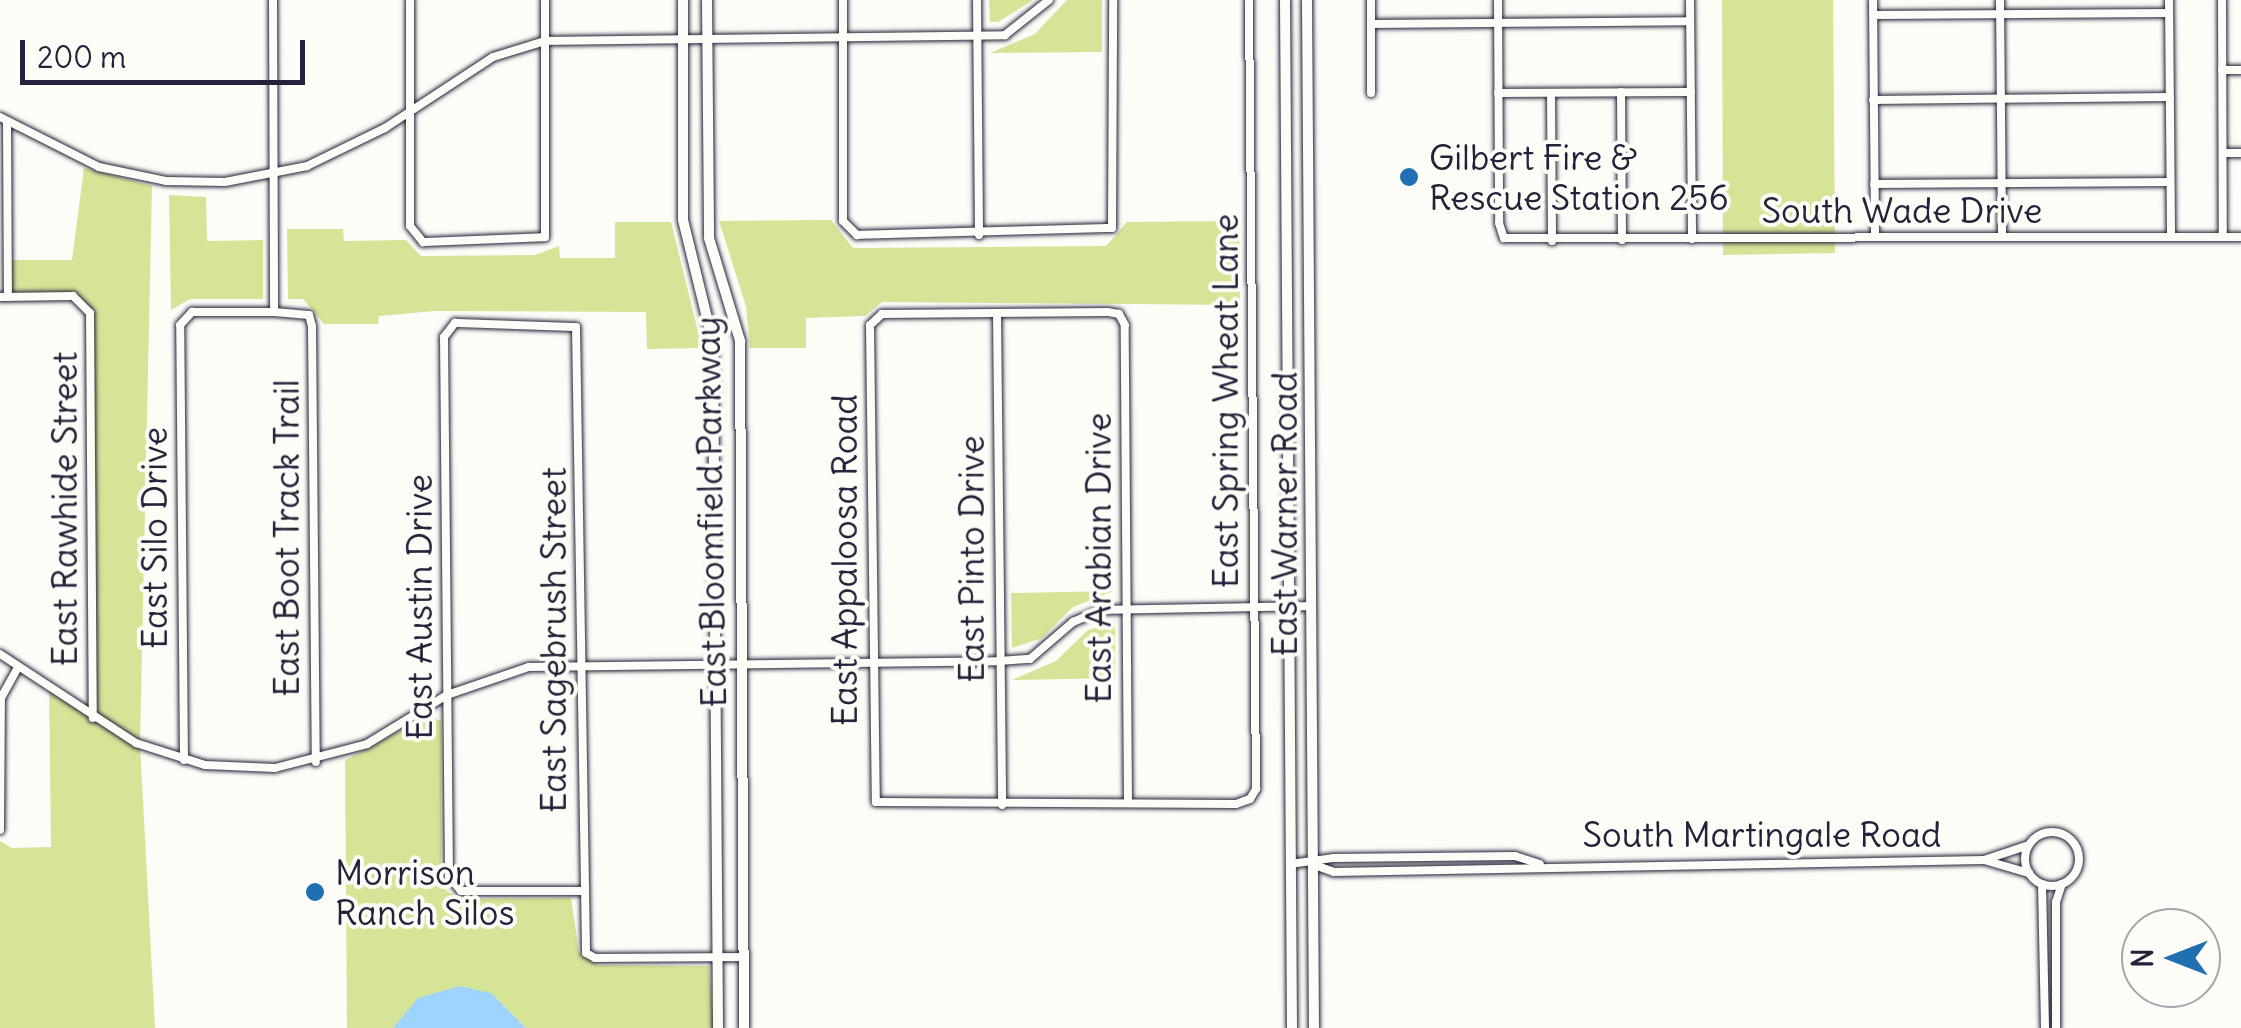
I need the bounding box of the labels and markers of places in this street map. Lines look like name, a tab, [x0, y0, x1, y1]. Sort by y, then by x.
place label: Gilbert Fire & Rescue Station 256	[1429, 136, 1729, 218]
marker: Gilbert Fire & Rescue Station 256	[1398, 166, 1420, 188]
place label: Morrison Ranch Silos	[335, 851, 514, 933]
marker: Morrison Ranch Silos	[304, 881, 326, 903]

